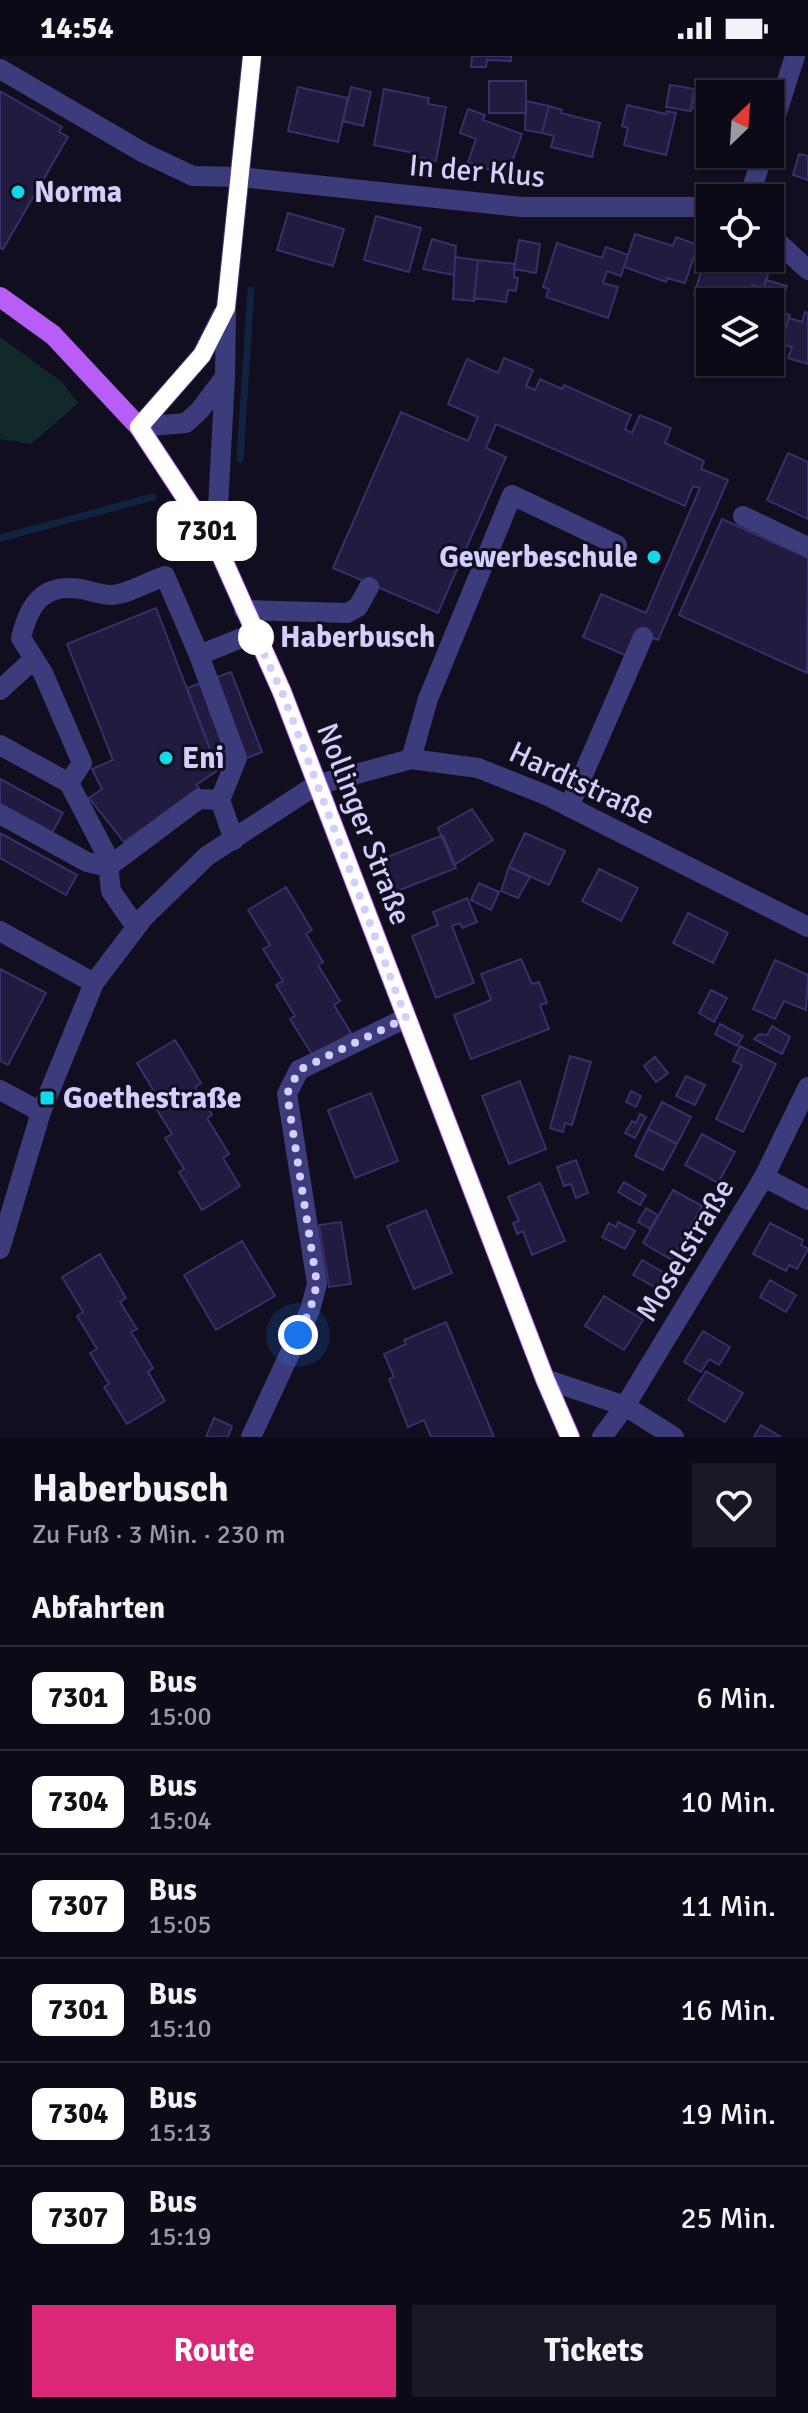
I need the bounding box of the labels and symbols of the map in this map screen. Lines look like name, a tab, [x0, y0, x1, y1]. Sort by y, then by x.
north arrow	[696, 80, 784, 168]
street label: In der Klus	[407, 147, 546, 196]
place label: Norma	[34, 174, 122, 211]
marker: Norma	[9, 183, 27, 201]
line badge: 7301	[151, 505, 263, 557]
place label: Gewerbeschule	[439, 539, 638, 576]
marker: Gewerbeschule	[645, 548, 663, 566]
place label: Haberbusch	[280, 619, 435, 656]
marker: Haberbusch	[239, 620, 273, 654]
street label: Nollinger Straße	[308, 718, 419, 930]
street label: Hardtstraße	[503, 734, 660, 833]
place label: Eni	[182, 740, 225, 777]
marker: Eni	[157, 749, 175, 767]
place label: Goethestraße	[63, 1080, 242, 1117]
marker: Goethestraße	[38, 1089, 56, 1107]
street label: Moselstraße	[628, 1172, 743, 1328]
your location	[278, 1315, 318, 1355]

